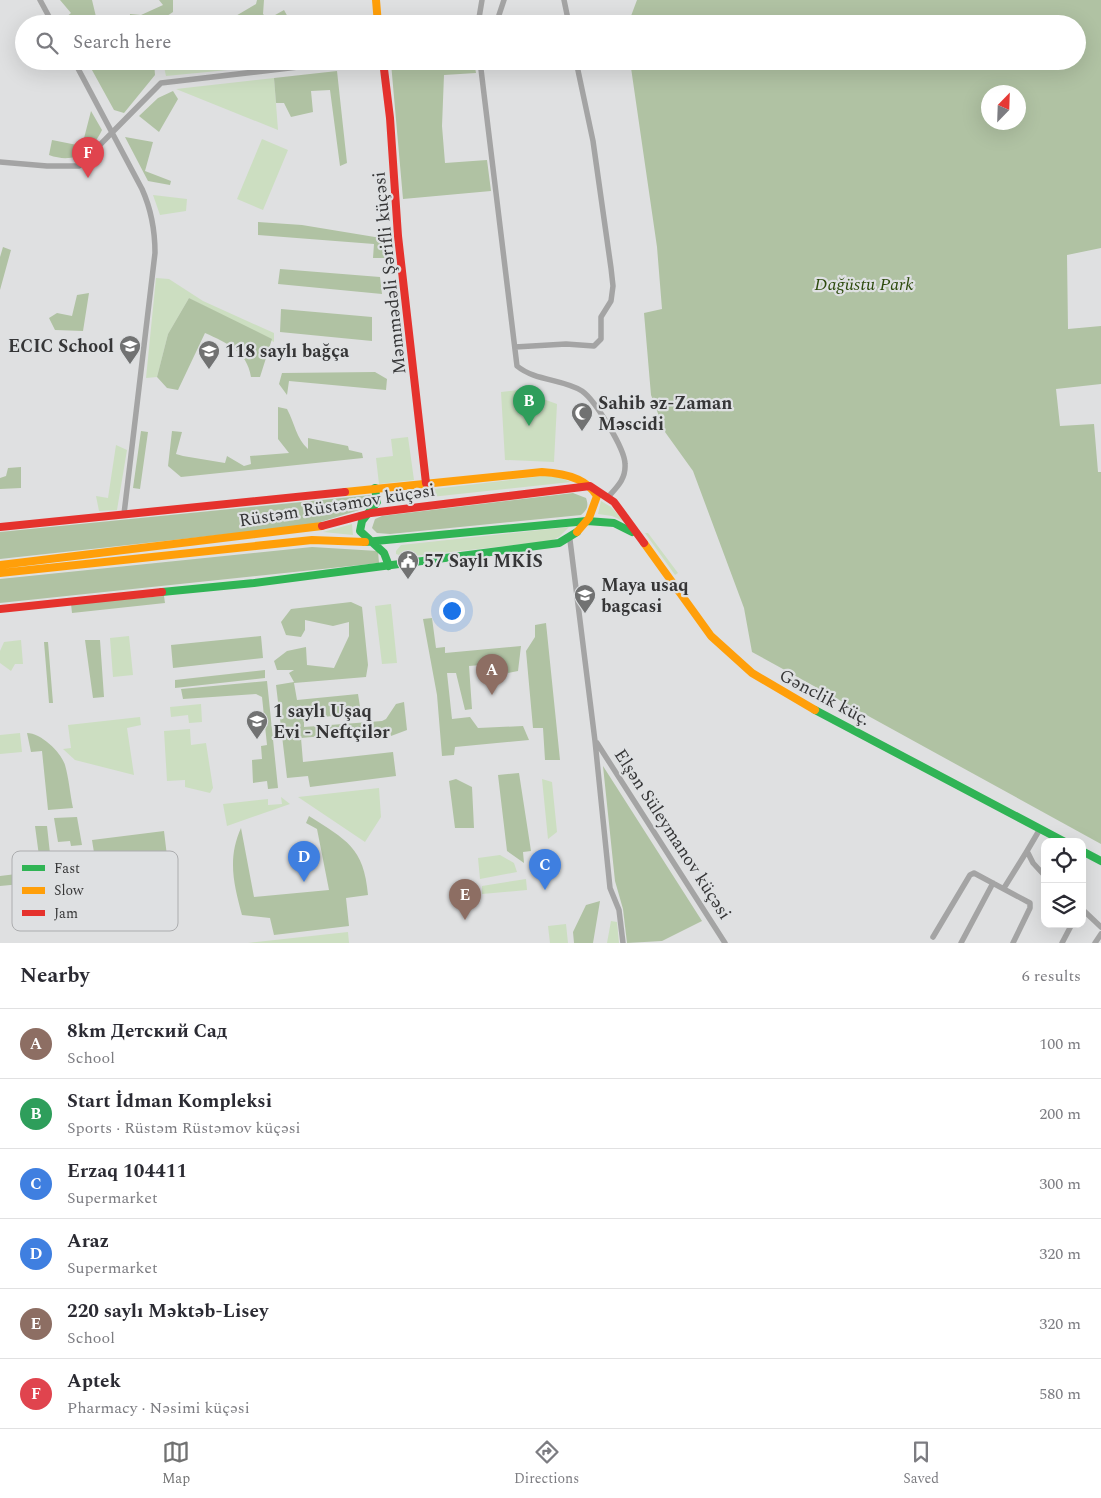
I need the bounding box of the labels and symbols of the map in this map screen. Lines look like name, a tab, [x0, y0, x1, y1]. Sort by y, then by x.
north arrow	[981, 85, 1026, 130]
pin: F	[72, 137, 104, 178]
street label: Məmmədəli Şərifli küçəsi	[365, 170, 414, 376]
park label: Dağüstu Park	[814, 271, 914, 298]
place label: ECIC School	[8, 333, 114, 360]
school or university icon: ECIC School	[118, 334, 142, 365]
place label: 118 saylı bağça	[225, 338, 350, 365]
school or university icon: 118 saylı bağça	[197, 339, 221, 370]
pin: B	[513, 385, 545, 426]
place label: Sahib əz-Zaman Məscidi	[598, 390, 732, 438]
mosque icon: Sahib əz-Zaman Məscidi	[570, 401, 594, 432]
street label: Rüstəm Rüstəmov küçəsi	[237, 477, 437, 534]
place label: 57 Saylı MKİS	[424, 548, 543, 575]
public building icon: 57 Saylı MKİS	[396, 549, 420, 580]
place label: Maya usaq bagcasi	[601, 572, 689, 620]
school or university icon: Maya usaq bagcasi	[573, 583, 597, 614]
your location	[439, 598, 465, 624]
pin: A	[476, 654, 508, 695]
street label: Gənclik küç.	[774, 662, 875, 733]
place label: 1 saylı Uşaq Evi - Neftçilər	[273, 698, 390, 746]
school or university icon: 1 saylı Uşaq Evi - Neftçilər	[245, 709, 269, 740]
street label: Elşən Süleymanov küçəsi	[607, 743, 738, 925]
pin: D	[288, 841, 320, 882]
pin: C	[529, 849, 561, 890]
legend	[12, 851, 178, 931]
text: Fast	[54, 858, 80, 879]
pin: E	[449, 879, 481, 920]
text: Slow	[54, 880, 84, 901]
text: Jam	[54, 903, 78, 924]

